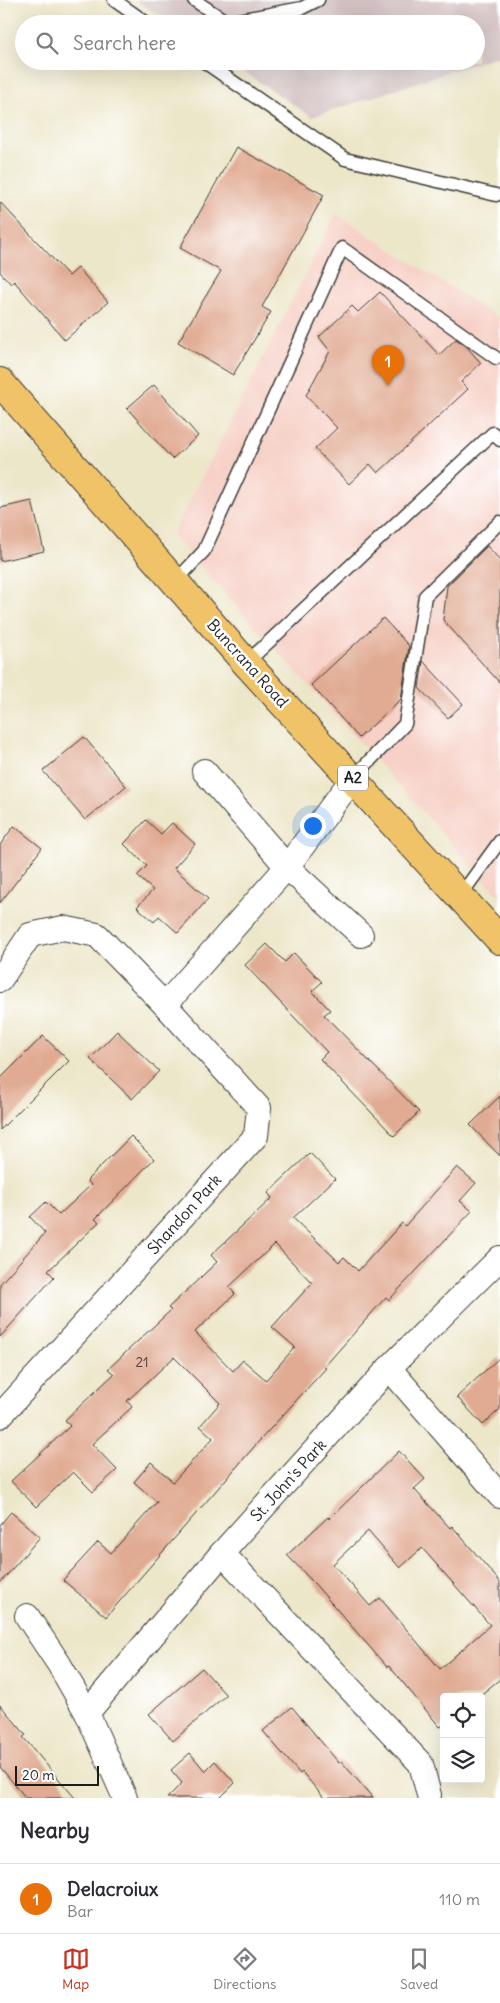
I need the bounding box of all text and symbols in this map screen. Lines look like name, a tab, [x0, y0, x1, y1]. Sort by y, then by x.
search box	[15, 15, 485, 70]
icon: search	[33, 29, 61, 57]
text: Search here	[73, 31, 176, 55]
pin: 1	[372, 345, 404, 386]
street label: Buncrana Road	[203, 615, 293, 711]
road number: A2	[338, 766, 368, 790]
your location	[300, 813, 326, 839]
street label: Shandon Park	[143, 1170, 225, 1258]
house number: 21	[135, 1353, 149, 1371]
street label: St. John's Park	[246, 1435, 330, 1525]
map controls	[440, 1693, 485, 1783]
button: locate	[440, 1693, 485, 1738]
button: layers	[440, 1738, 485, 1783]
scale bar	[15, 1763, 99, 1786]
text: 20 m	[22, 1766, 55, 1784]
text: Nearby	[20, 1817, 90, 1844]
text: Delacroiux	[67, 1877, 158, 1901]
text: 1	[33, 1889, 39, 1909]
text: 110 m	[439, 1889, 480, 1909]
text: Bar	[67, 1901, 93, 1921]
tab: Map	[62, 1945, 90, 1993]
tab: Directions	[213, 1945, 276, 1993]
tab: Saved	[400, 1945, 438, 1993]

